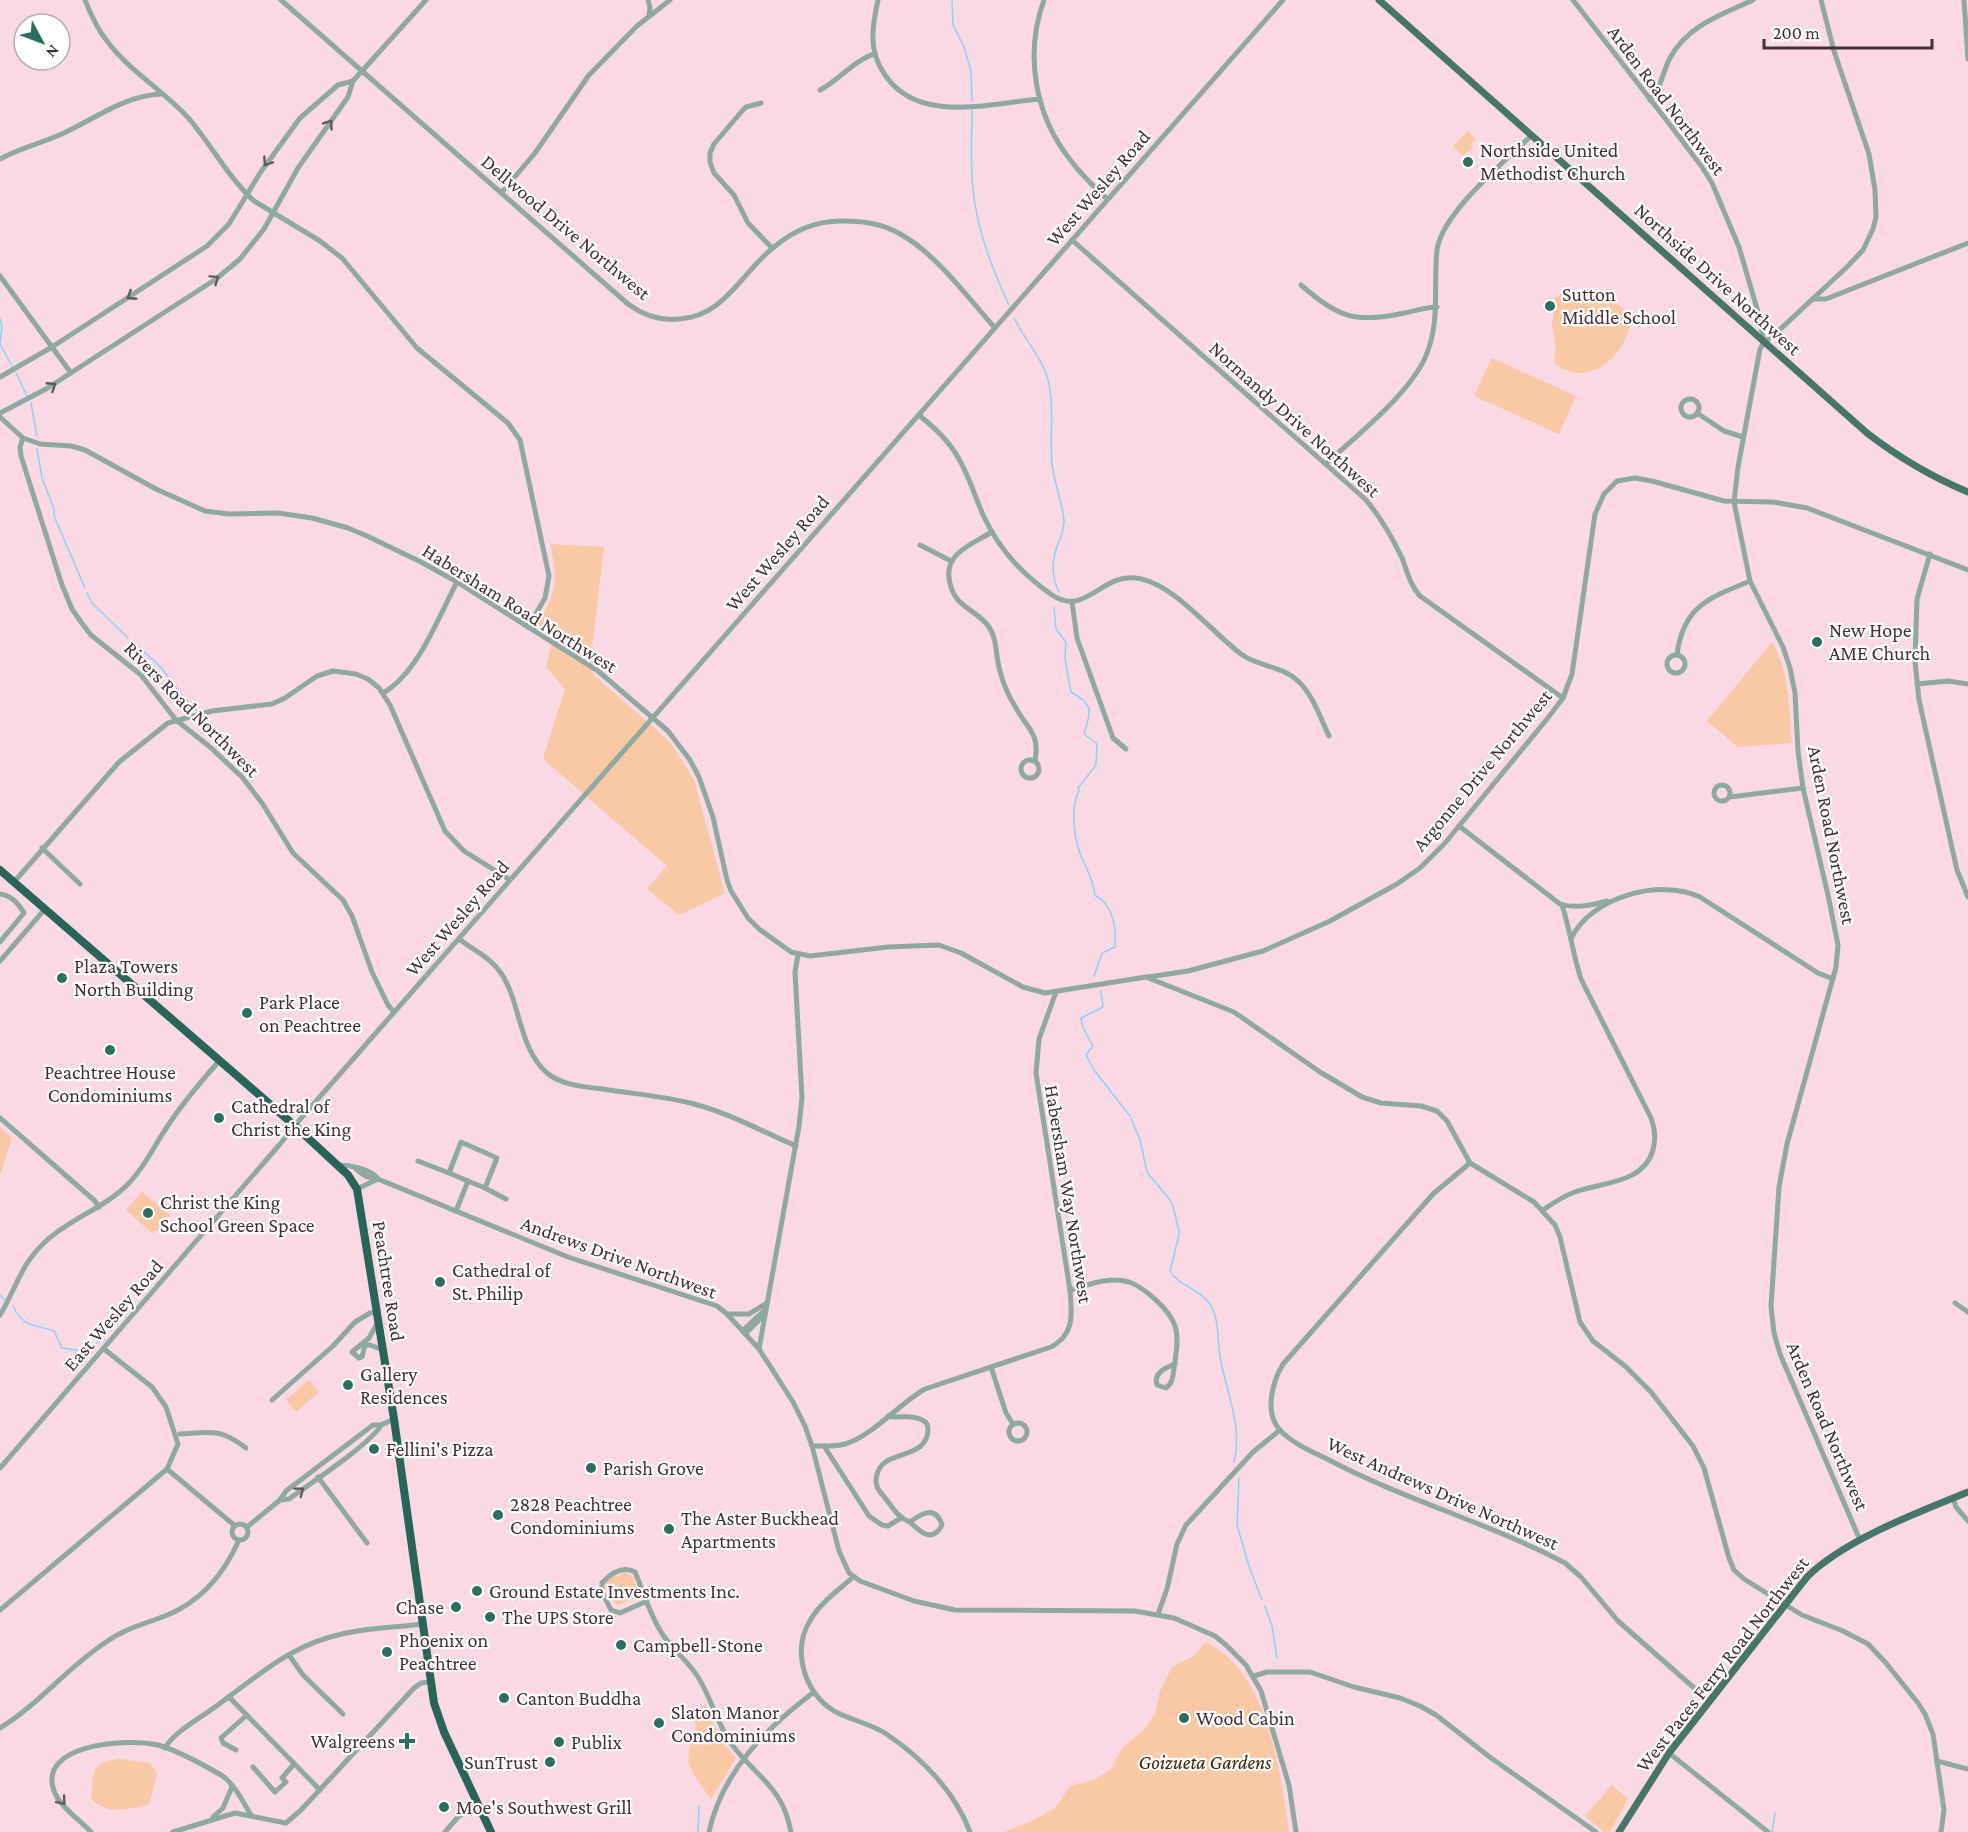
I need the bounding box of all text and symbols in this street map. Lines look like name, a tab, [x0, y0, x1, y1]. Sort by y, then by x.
north arrow	[12, 12, 72, 72]
scale bar	[1764, 12, 1932, 50]
street label: Arden Road Northwest	[1604, 21, 1731, 179]
text: 200 m	[1773, 23, 1820, 43]
text: N	[43, 42, 63, 61]
one-way arrow	[322, 119, 333, 130]
street label: West Wesley Road	[1042, 125, 1155, 251]
place label: Northside United Methodist Church	[1480, 139, 1626, 184]
street label: Dellwood Drive Northwest	[477, 150, 655, 304]
one-way arrow	[263, 155, 274, 166]
marker: Northside United Methodist Church	[1461, 155, 1475, 169]
street label: Northside Drive Northwest	[1630, 199, 1806, 360]
one-way arrow	[208, 275, 219, 286]
place label: Sutton Middle School	[1562, 283, 1676, 328]
one-way arrow	[127, 289, 138, 300]
marker: Sutton Middle School	[1543, 299, 1557, 313]
street label: Normandy Drive Northwest	[1204, 337, 1385, 502]
one-way arrow	[45, 382, 56, 393]
street label: West Wesley Road	[721, 490, 834, 616]
street label: Habersham Road Northwest	[419, 539, 622, 677]
place label: New Hope AME Church	[1829, 619, 1931, 664]
marker: New Hope AME Church	[1810, 635, 1824, 649]
street label: Rivers Road Northwest	[120, 637, 264, 781]
street label: Argonne Drive Northwest	[1408, 684, 1557, 856]
street label: Arden Road Northwest	[1804, 744, 1860, 926]
street label: West Wesley Road	[401, 855, 514, 981]
place label: Plaza Towers North Building	[74, 955, 194, 1001]
marker: Plaza Towers North Building	[55, 971, 69, 985]
place label: Park Place on Peachtree	[259, 991, 361, 1036]
marker: Park Place on Peachtree	[240, 1006, 254, 1020]
marker: Peachtree House Condominiums	[103, 1043, 117, 1057]
place label: Peachtree House Condominiums	[44, 1061, 176, 1106]
street label: Habersham Way Northwest	[1040, 1083, 1097, 1305]
place label: Cathedral of Christ the King	[231, 1095, 351, 1141]
marker: Cathedral of Christ the King	[212, 1111, 226, 1125]
place label: Christ the King School Green Space	[160, 1191, 315, 1237]
marker: Christ the King School Green Space	[141, 1206, 155, 1220]
street label: Andrews Drive Northwest	[518, 1211, 720, 1303]
street label: Peachtree Road	[369, 1219, 409, 1343]
street label: East Wesley Road	[59, 1255, 168, 1376]
place label: Cathedral of St. Philip	[452, 1259, 552, 1305]
marker: Cathedral of St. Philip	[433, 1275, 447, 1289]
street label: Arden Road Northwest	[1782, 1338, 1874, 1514]
place label: Gallery Residences	[360, 1363, 448, 1408]
marker: Gallery Residences	[341, 1378, 355, 1392]
street label: West Andrews Drive Northwest	[1324, 1432, 1563, 1554]
place label: Fellini's Pizza	[386, 1438, 494, 1460]
marker: Fellini's Pizza	[367, 1442, 381, 1456]
place label: Parish Grove	[603, 1457, 704, 1479]
marker: Parish Grove	[584, 1461, 598, 1475]
one-way arrow	[293, 1487, 304, 1498]
place label: 2828 Peachtree Condominiums	[510, 1493, 635, 1538]
place label: The Aster Buckhead Apartments	[681, 1507, 840, 1553]
marker: 2828 Peachtree Condominiums	[491, 1508, 505, 1522]
marker: The Aster Buckhead Apartments	[662, 1522, 676, 1536]
street label: West Paces Ferry Road Northwest	[1631, 1552, 1814, 1777]
place label: Ground Estate Investments Inc.	[489, 1580, 740, 1602]
marker: Ground Estate Investments Inc.	[470, 1584, 484, 1598]
place label: Chase	[396, 1596, 444, 1618]
marker: Chase	[449, 1600, 463, 1614]
place label: The UPS Store	[502, 1606, 614, 1628]
marker: The UPS Store	[483, 1610, 497, 1624]
place label: Phoenix on Peachtree	[399, 1629, 489, 1674]
place label: Campbell-Stone	[633, 1634, 763, 1657]
marker: Campbell-Stone	[614, 1638, 628, 1652]
marker: Phoenix on Peachtree	[380, 1645, 394, 1659]
place label: Canton Buddha	[516, 1687, 641, 1709]
marker: Canton Buddha	[497, 1691, 511, 1705]
place label: Slaton Manor Condominiums	[671, 1701, 796, 1746]
place label: Wood Cabin	[1196, 1707, 1295, 1729]
marker: Wood Cabin	[1177, 1711, 1191, 1725]
marker: Slaton Manor Condominiums	[652, 1716, 666, 1730]
place label: Walgreens	[311, 1730, 395, 1753]
place label: Publix	[571, 1731, 622, 1753]
marker: Walgreens	[400, 1734, 414, 1748]
marker: Publix	[552, 1735, 566, 1749]
place label: SunTrust	[464, 1751, 538, 1773]
park label: Goizueta Gardens	[1139, 1751, 1272, 1773]
marker: SunTrust	[543, 1755, 557, 1769]
one-way arrow	[54, 1794, 65, 1805]
place label: Moe's Southwest Grill	[456, 1796, 632, 1818]
marker: Moe's Southwest Grill	[437, 1800, 451, 1814]

